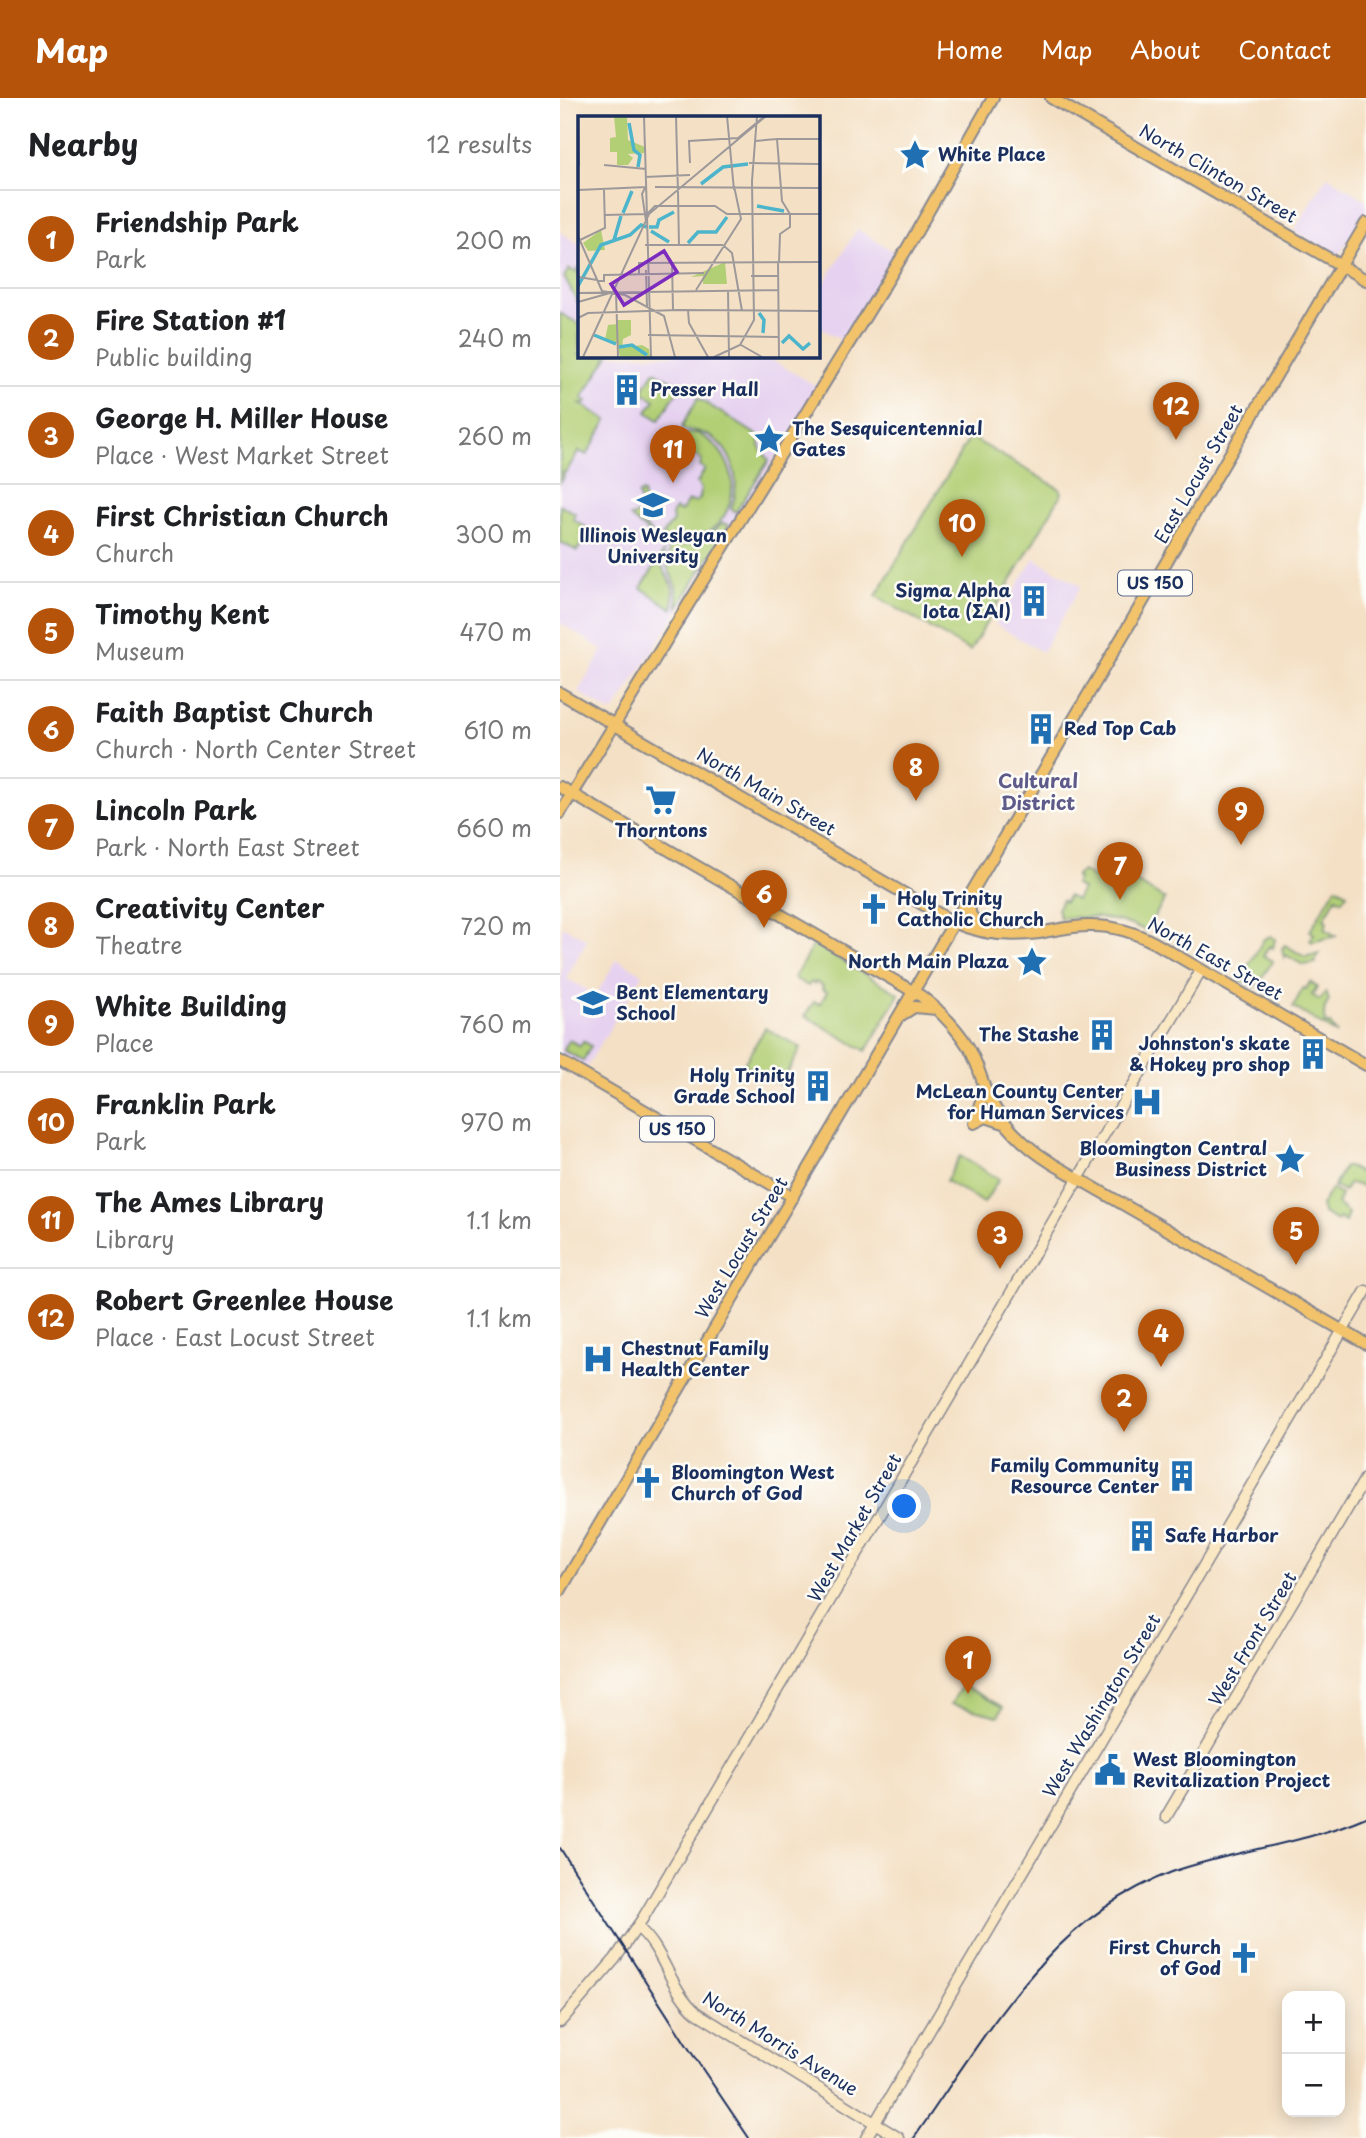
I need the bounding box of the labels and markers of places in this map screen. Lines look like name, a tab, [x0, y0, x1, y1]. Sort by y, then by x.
place icon: White Place	[898, 138, 932, 172]
place label: White Place	[938, 140, 1046, 167]
building icon: Presser Hall	[610, 373, 644, 407]
place label: Presser Hall	[650, 375, 758, 402]
pin: 12	[1153, 382, 1199, 440]
place label: The Sesquicentennial Gates	[792, 414, 982, 462]
place icon: The Sesquicentennial Gates	[752, 422, 786, 456]
pin: 11	[650, 425, 696, 483]
school or university icon: Illinois Wesleyan University	[636, 488, 670, 522]
pin: 10	[939, 499, 985, 557]
place label: Illinois Wesleyan University	[579, 521, 727, 569]
place label: Sigma Alpha Iota (ΣΑΙ)	[895, 576, 1011, 624]
building icon: Sigma Alpha Iota (ΣΑΙ)	[1017, 584, 1051, 618]
building icon: Red Top Cab	[1024, 712, 1058, 746]
place label: Red Top Cab	[1064, 714, 1176, 741]
pin: 8	[893, 743, 939, 801]
supermarket icon: Thorntons	[644, 783, 678, 817]
pin: 9	[1218, 787, 1264, 845]
place label: Thorntons	[615, 816, 708, 843]
pin: 7	[1097, 842, 1143, 900]
pin: 6	[741, 870, 787, 928]
place label: Holy Trinity Catholic Church	[897, 884, 1044, 932]
church icon: Holy Trinity Catholic Church	[857, 892, 891, 926]
place icon: North Main Plaza	[1015, 945, 1049, 979]
place label: North Main Plaza	[848, 947, 1009, 974]
place label: Bent Elementary School	[616, 978, 769, 1026]
school or university icon: Bent Elementary School	[576, 986, 610, 1020]
building icon: The Stashe	[1085, 1018, 1119, 1052]
place label: The Stashe	[979, 1020, 1079, 1047]
place label: Johnston's skate & Hokey pro shop	[1129, 1029, 1290, 1077]
building icon: Johnston's skate & Hokey pro shop	[1296, 1037, 1330, 1071]
place label: Holy Trinity Grade School	[674, 1061, 795, 1109]
building icon: Holy Trinity Grade School	[801, 1069, 835, 1103]
place label: McLean County Center for Human Services	[916, 1077, 1125, 1125]
hospital icon: McLean County Center for Human Services	[1130, 1085, 1164, 1119]
place label: Bloomington Central Business District	[1079, 1134, 1267, 1182]
place icon: Bloomington Central Business District	[1273, 1142, 1307, 1176]
pin: 5	[1273, 1207, 1319, 1265]
pin: 3	[977, 1211, 1023, 1269]
pin: 4	[1138, 1309, 1184, 1367]
place label: Chestnut Family Health Center	[621, 1334, 769, 1382]
hospital icon: Chestnut Family Health Center	[581, 1342, 615, 1376]
pin: 2	[1101, 1374, 1147, 1432]
place label: Family Community Resource Center	[990, 1451, 1160, 1499]
place label: Bloomington West Church of God	[671, 1458, 835, 1506]
building icon: Family Community Resource Center	[1165, 1459, 1199, 1493]
church icon: Bloomington West Church of God	[631, 1466, 665, 1500]
building icon: Safe Harbor	[1125, 1519, 1159, 1553]
place label: Safe Harbor	[1165, 1521, 1279, 1548]
pin: 1	[945, 1636, 991, 1694]
place label: West Bloomington Revitalization Project	[1133, 1745, 1331, 1793]
public building icon: West Bloomington Revitalization Project	[1093, 1753, 1127, 1787]
place label: First Church of God	[1108, 1933, 1221, 1981]
church icon: First Church of God	[1227, 1941, 1261, 1975]

